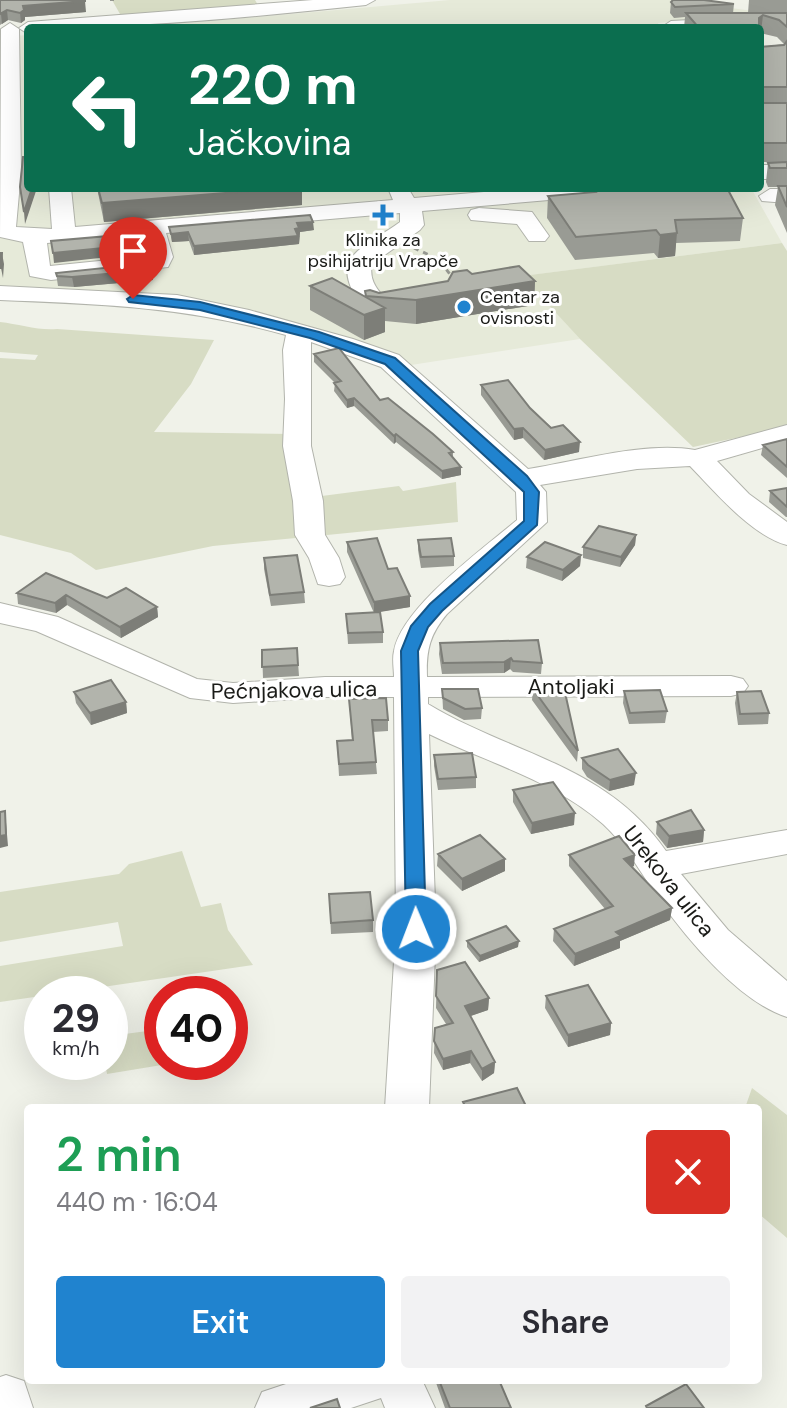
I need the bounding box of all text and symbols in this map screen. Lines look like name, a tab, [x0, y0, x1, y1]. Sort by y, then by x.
text: 220 m	[188, 48, 358, 121]
icon: left	[56, 56, 160, 160]
text: Jačkovina	[188, 119, 351, 166]
marker: Klinika za psihijatriju Vrapče	[372, 204, 394, 226]
pin	[99, 217, 167, 299]
place label: Klinika za psihijatriju Vrapče	[308, 228, 458, 273]
icon: arrive	[111, 229, 155, 273]
place label: Centar za ovisnosti	[480, 285, 560, 330]
marker: Centar za ovisnosti	[455, 298, 473, 316]
street label: Antoljaki	[527, 672, 615, 701]
street label: Pećnjakova ulica	[211, 674, 377, 706]
street label: Urekova ulica	[616, 819, 722, 943]
position arrow	[374, 887, 458, 971]
speed limit sign: 40	[144, 976, 248, 1080]
text: 29	[52, 992, 100, 1044]
text: km/h	[52, 1035, 100, 1061]
text: 2 min	[56, 1123, 182, 1186]
button: close	[646, 1130, 730, 1214]
text: 440 m · 16:04	[56, 1185, 218, 1219]
button: Exit	[56, 1276, 385, 1368]
button: Share	[401, 1276, 730, 1368]

